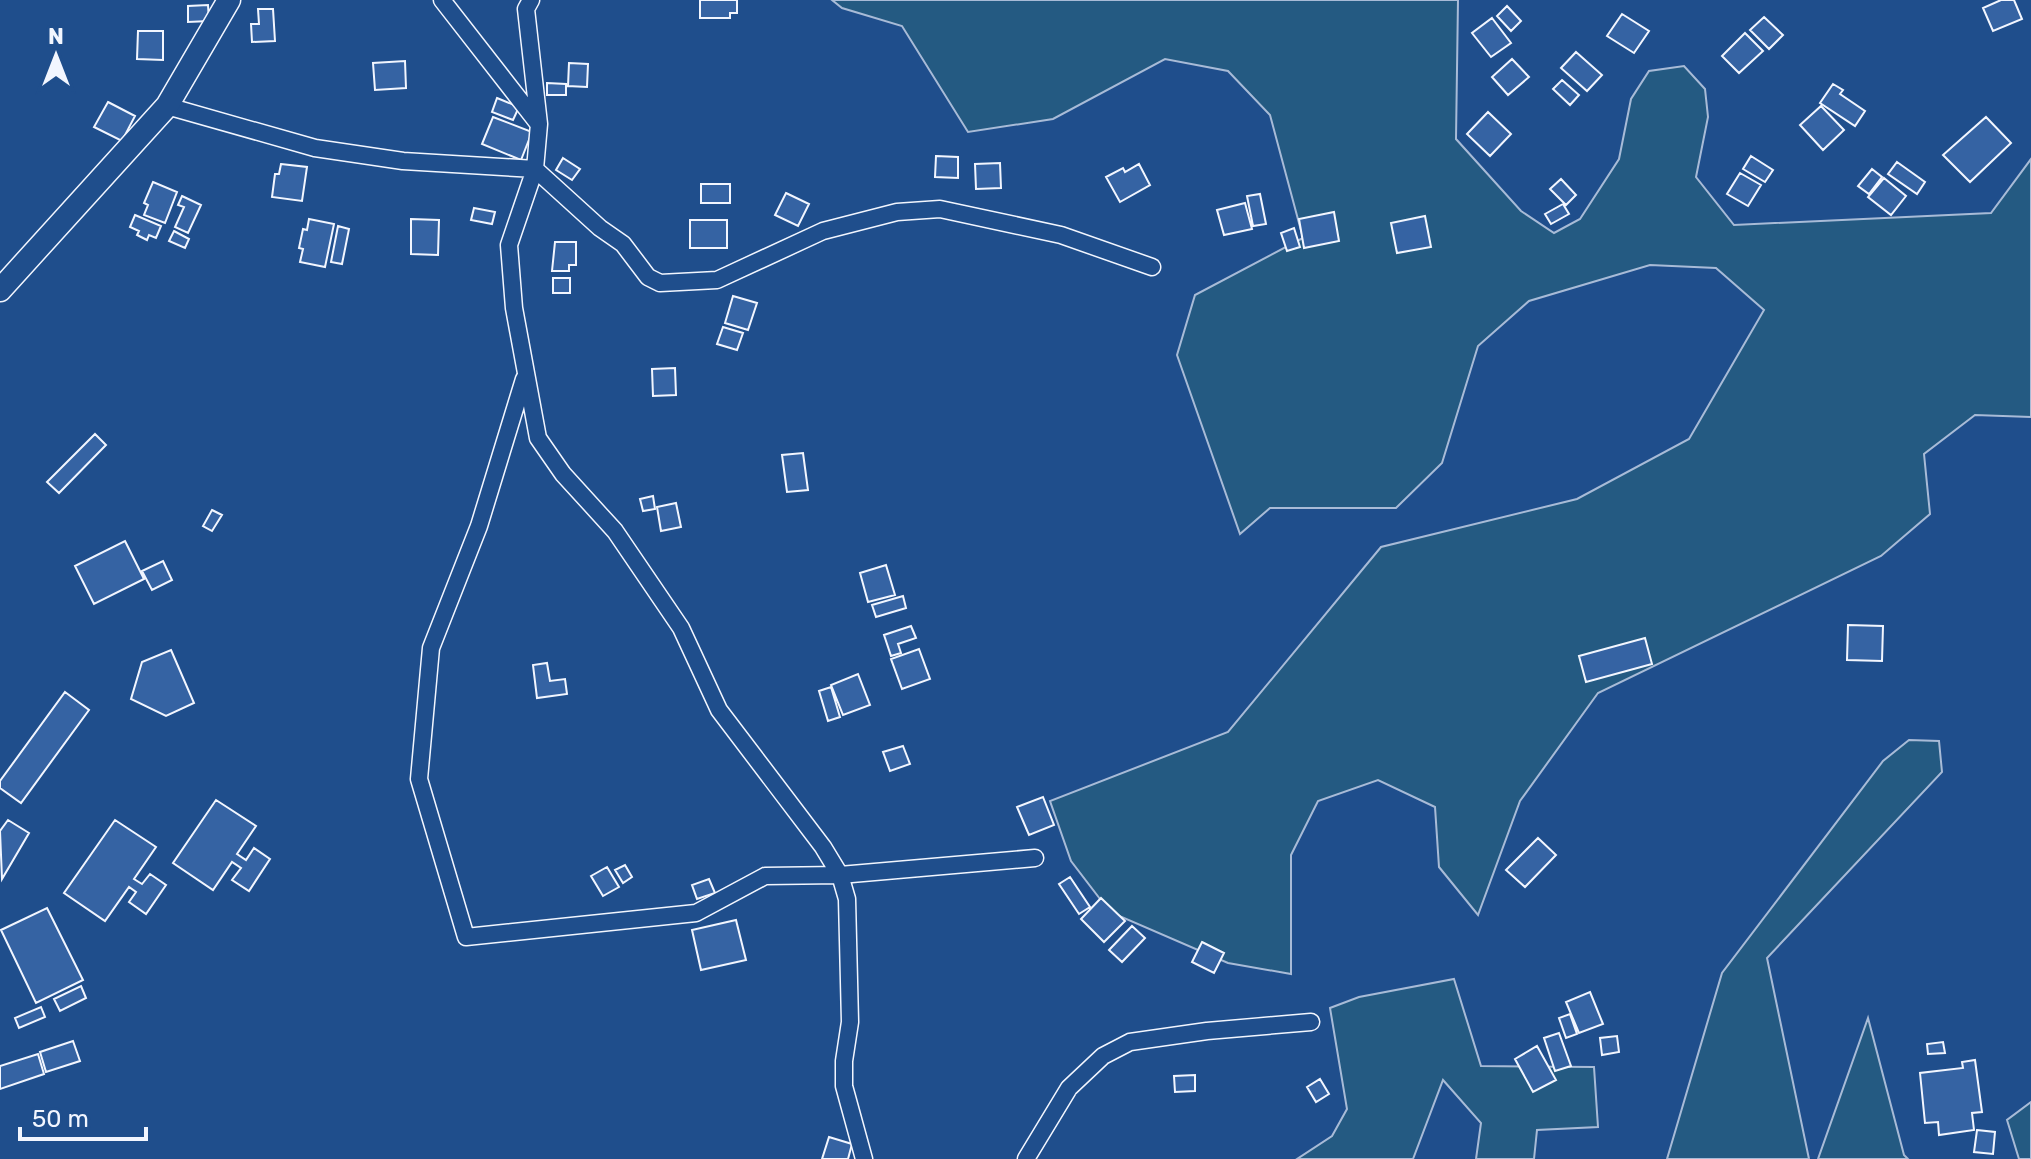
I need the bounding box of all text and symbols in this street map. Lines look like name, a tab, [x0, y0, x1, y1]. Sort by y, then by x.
north arrow	[16, 16, 96, 96]
text: N	[48, 23, 64, 50]
scale bar	[20, 1091, 146, 1141]
text: 50 m	[32, 1105, 89, 1133]

